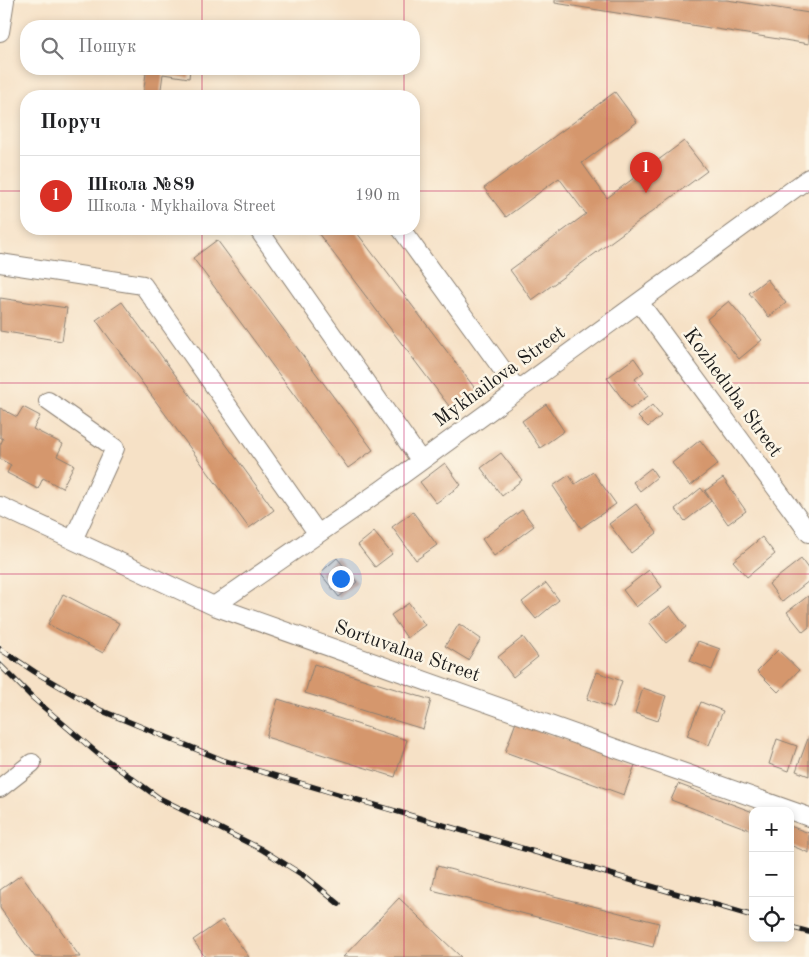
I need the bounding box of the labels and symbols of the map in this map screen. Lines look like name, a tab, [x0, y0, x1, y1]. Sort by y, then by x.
pin: 1	[630, 152, 662, 193]
street label: Mykhailova Street	[431, 323, 569, 431]
street label: Kozheduba Street	[679, 325, 785, 461]
your location	[328, 566, 354, 592]
street label: Sortuvalna Street	[332, 618, 482, 686]

